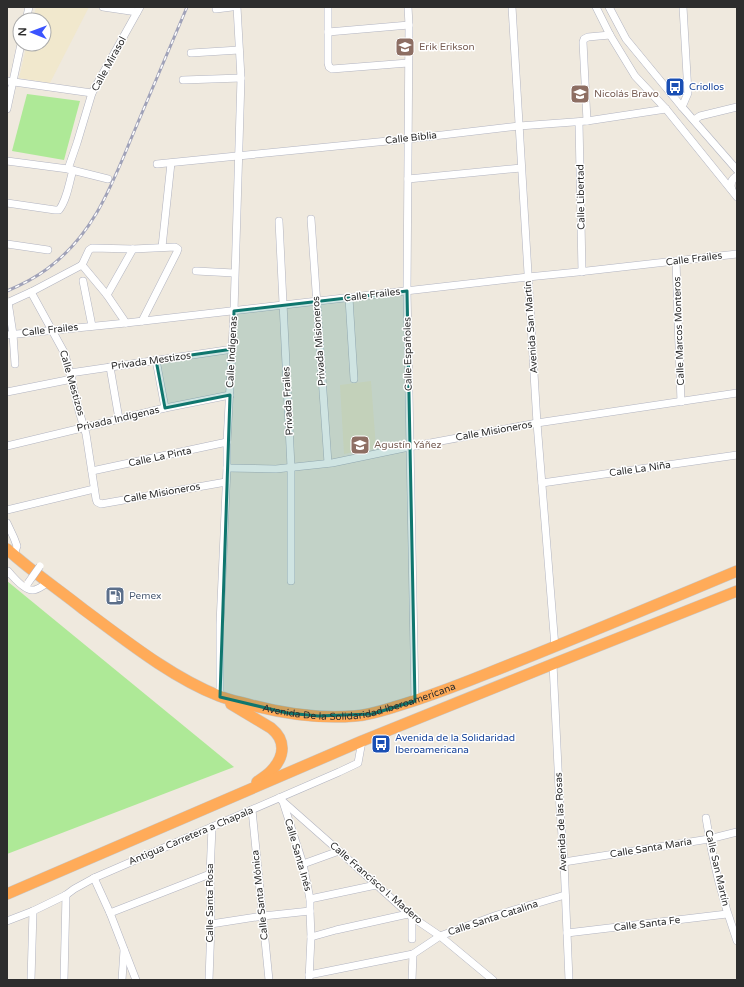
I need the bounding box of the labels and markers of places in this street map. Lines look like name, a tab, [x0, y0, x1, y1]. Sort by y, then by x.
school or university icon: Erik Erikson	[394, 36, 416, 58]
place label: Erik Erikson	[419, 41, 475, 53]
bus stop icon: Criollos	[664, 76, 686, 98]
place label: Criollos	[689, 81, 724, 93]
school or university icon: Nicolás Bravo	[569, 83, 591, 105]
place label: Nicolás Bravo	[594, 88, 659, 100]
school or university icon: Agustín Yáñez	[349, 434, 371, 456]
place label: Agustín Yáñez	[374, 439, 441, 451]
fuel station icon: Pemex	[104, 585, 126, 607]
place label: Pemex	[129, 590, 161, 602]
place label: Avenida de la Solidaridad Iberoamericana	[395, 732, 515, 756]
bus stop icon: Avenida de la Solidaridad Iberoamericana	[370, 733, 392, 755]

